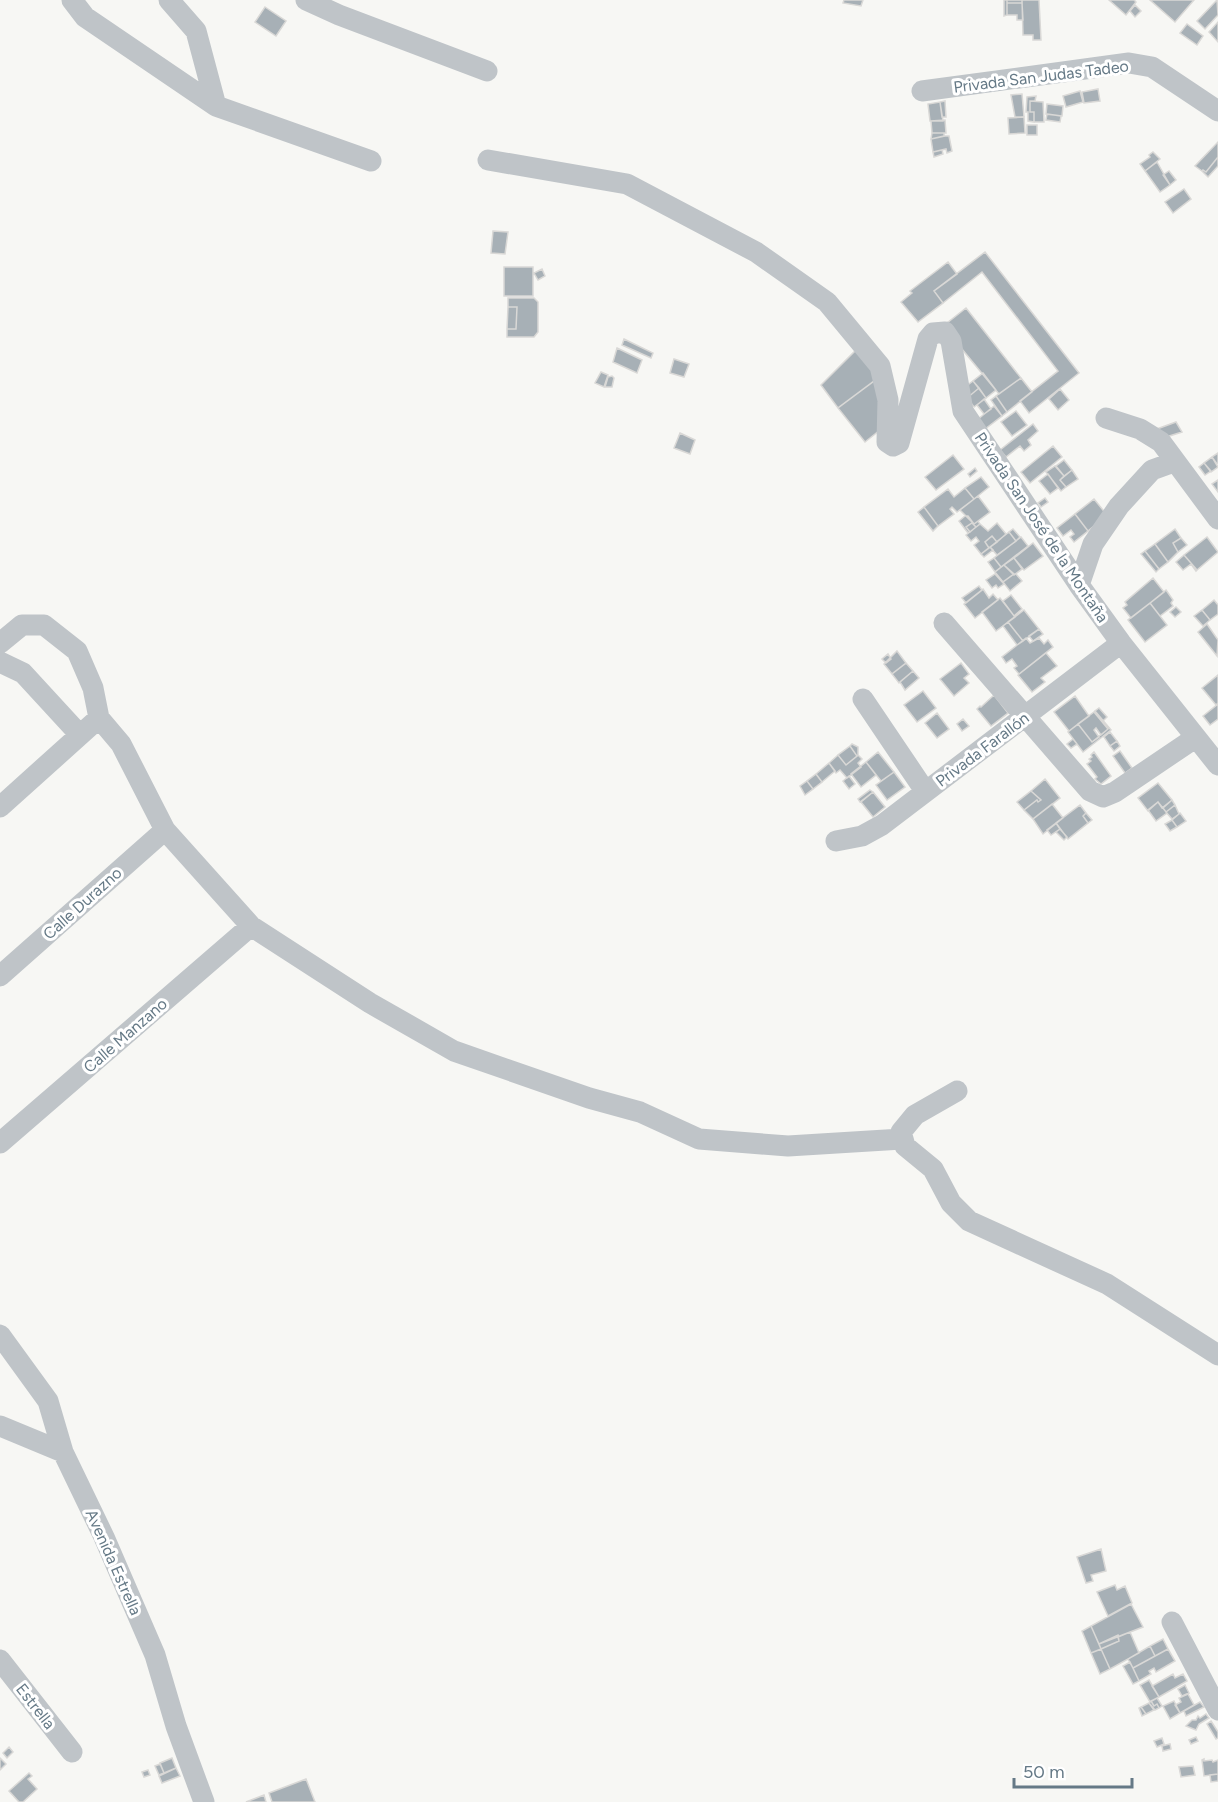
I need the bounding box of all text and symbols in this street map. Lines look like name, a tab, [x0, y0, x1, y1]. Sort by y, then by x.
street label: Privada San Judas Tadeo	[952, 56, 1130, 97]
street label: Privada San José de la Montaña	[971, 429, 1112, 626]
street label: Privada Farallón	[932, 708, 1033, 791]
street label: Calle Durazno	[39, 863, 125, 944]
street label: Calle Manzano	[80, 994, 171, 1077]
street label: Avenida Estrella	[82, 1506, 145, 1618]
street label: Estrella	[12, 1680, 59, 1733]
scale bar	[1014, 1751, 1132, 1789]
text: 50 m	[1023, 1761, 1065, 1783]

